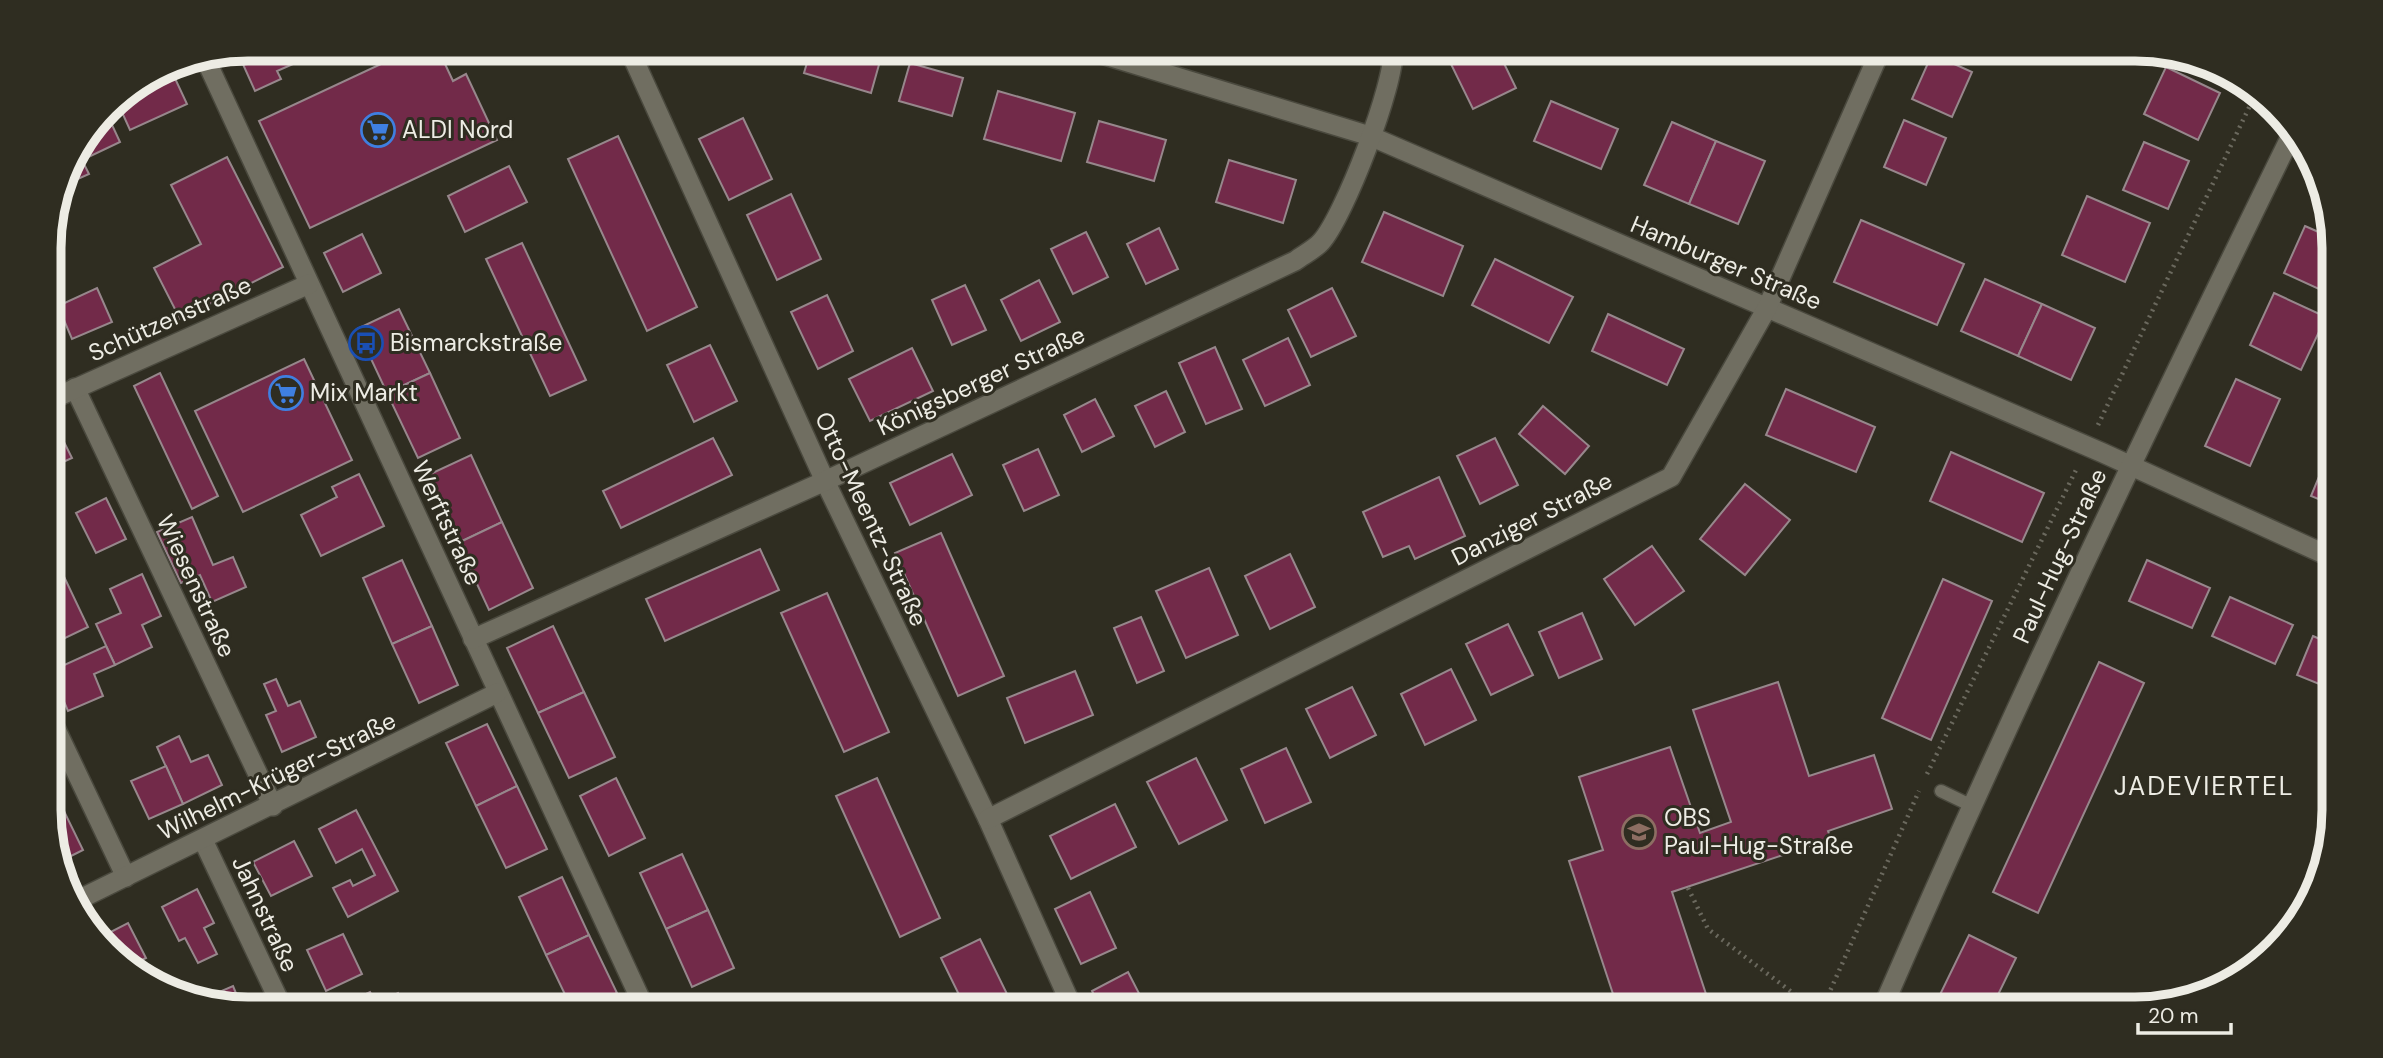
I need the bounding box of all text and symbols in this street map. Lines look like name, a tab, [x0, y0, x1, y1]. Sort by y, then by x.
supermarket icon: ALDI Nord	[359, 111, 397, 149]
place label: ALDI Nord	[402, 114, 513, 145]
street label: Hamburger Straße	[1626, 208, 1826, 317]
street label: Schützenstraße	[84, 269, 256, 368]
street label: Königsberger Straße	[872, 319, 1090, 442]
bus stop icon: Bismarckstraße	[347, 324, 385, 362]
place label: Bismarckstraße	[390, 327, 562, 358]
supermarket icon: Mix Markt	[267, 374, 305, 412]
place label: Mix Markt	[310, 377, 418, 408]
street label: Otto-Meentz-Straße	[808, 407, 935, 631]
street label: Werftstraße	[405, 455, 490, 590]
street label: Paul-Hug-Straße	[2005, 463, 2114, 648]
street label: Danziger Straße	[1446, 465, 1617, 572]
street label: Wiesenstraße	[150, 509, 243, 662]
street label: Wilhelm-Krüger-Straße	[153, 704, 401, 847]
district label: JADEVIERTEL	[2114, 769, 2294, 803]
place label: OBS Paul-Hug-Straße	[1664, 802, 1853, 861]
school or university icon: OBS Paul-Hug-Straße	[1620, 813, 1658, 851]
street label: Jahnstraße	[225, 851, 306, 977]
scale bar	[2138, 992, 2231, 1036]
text: 20 m	[2148, 1002, 2199, 1030]

